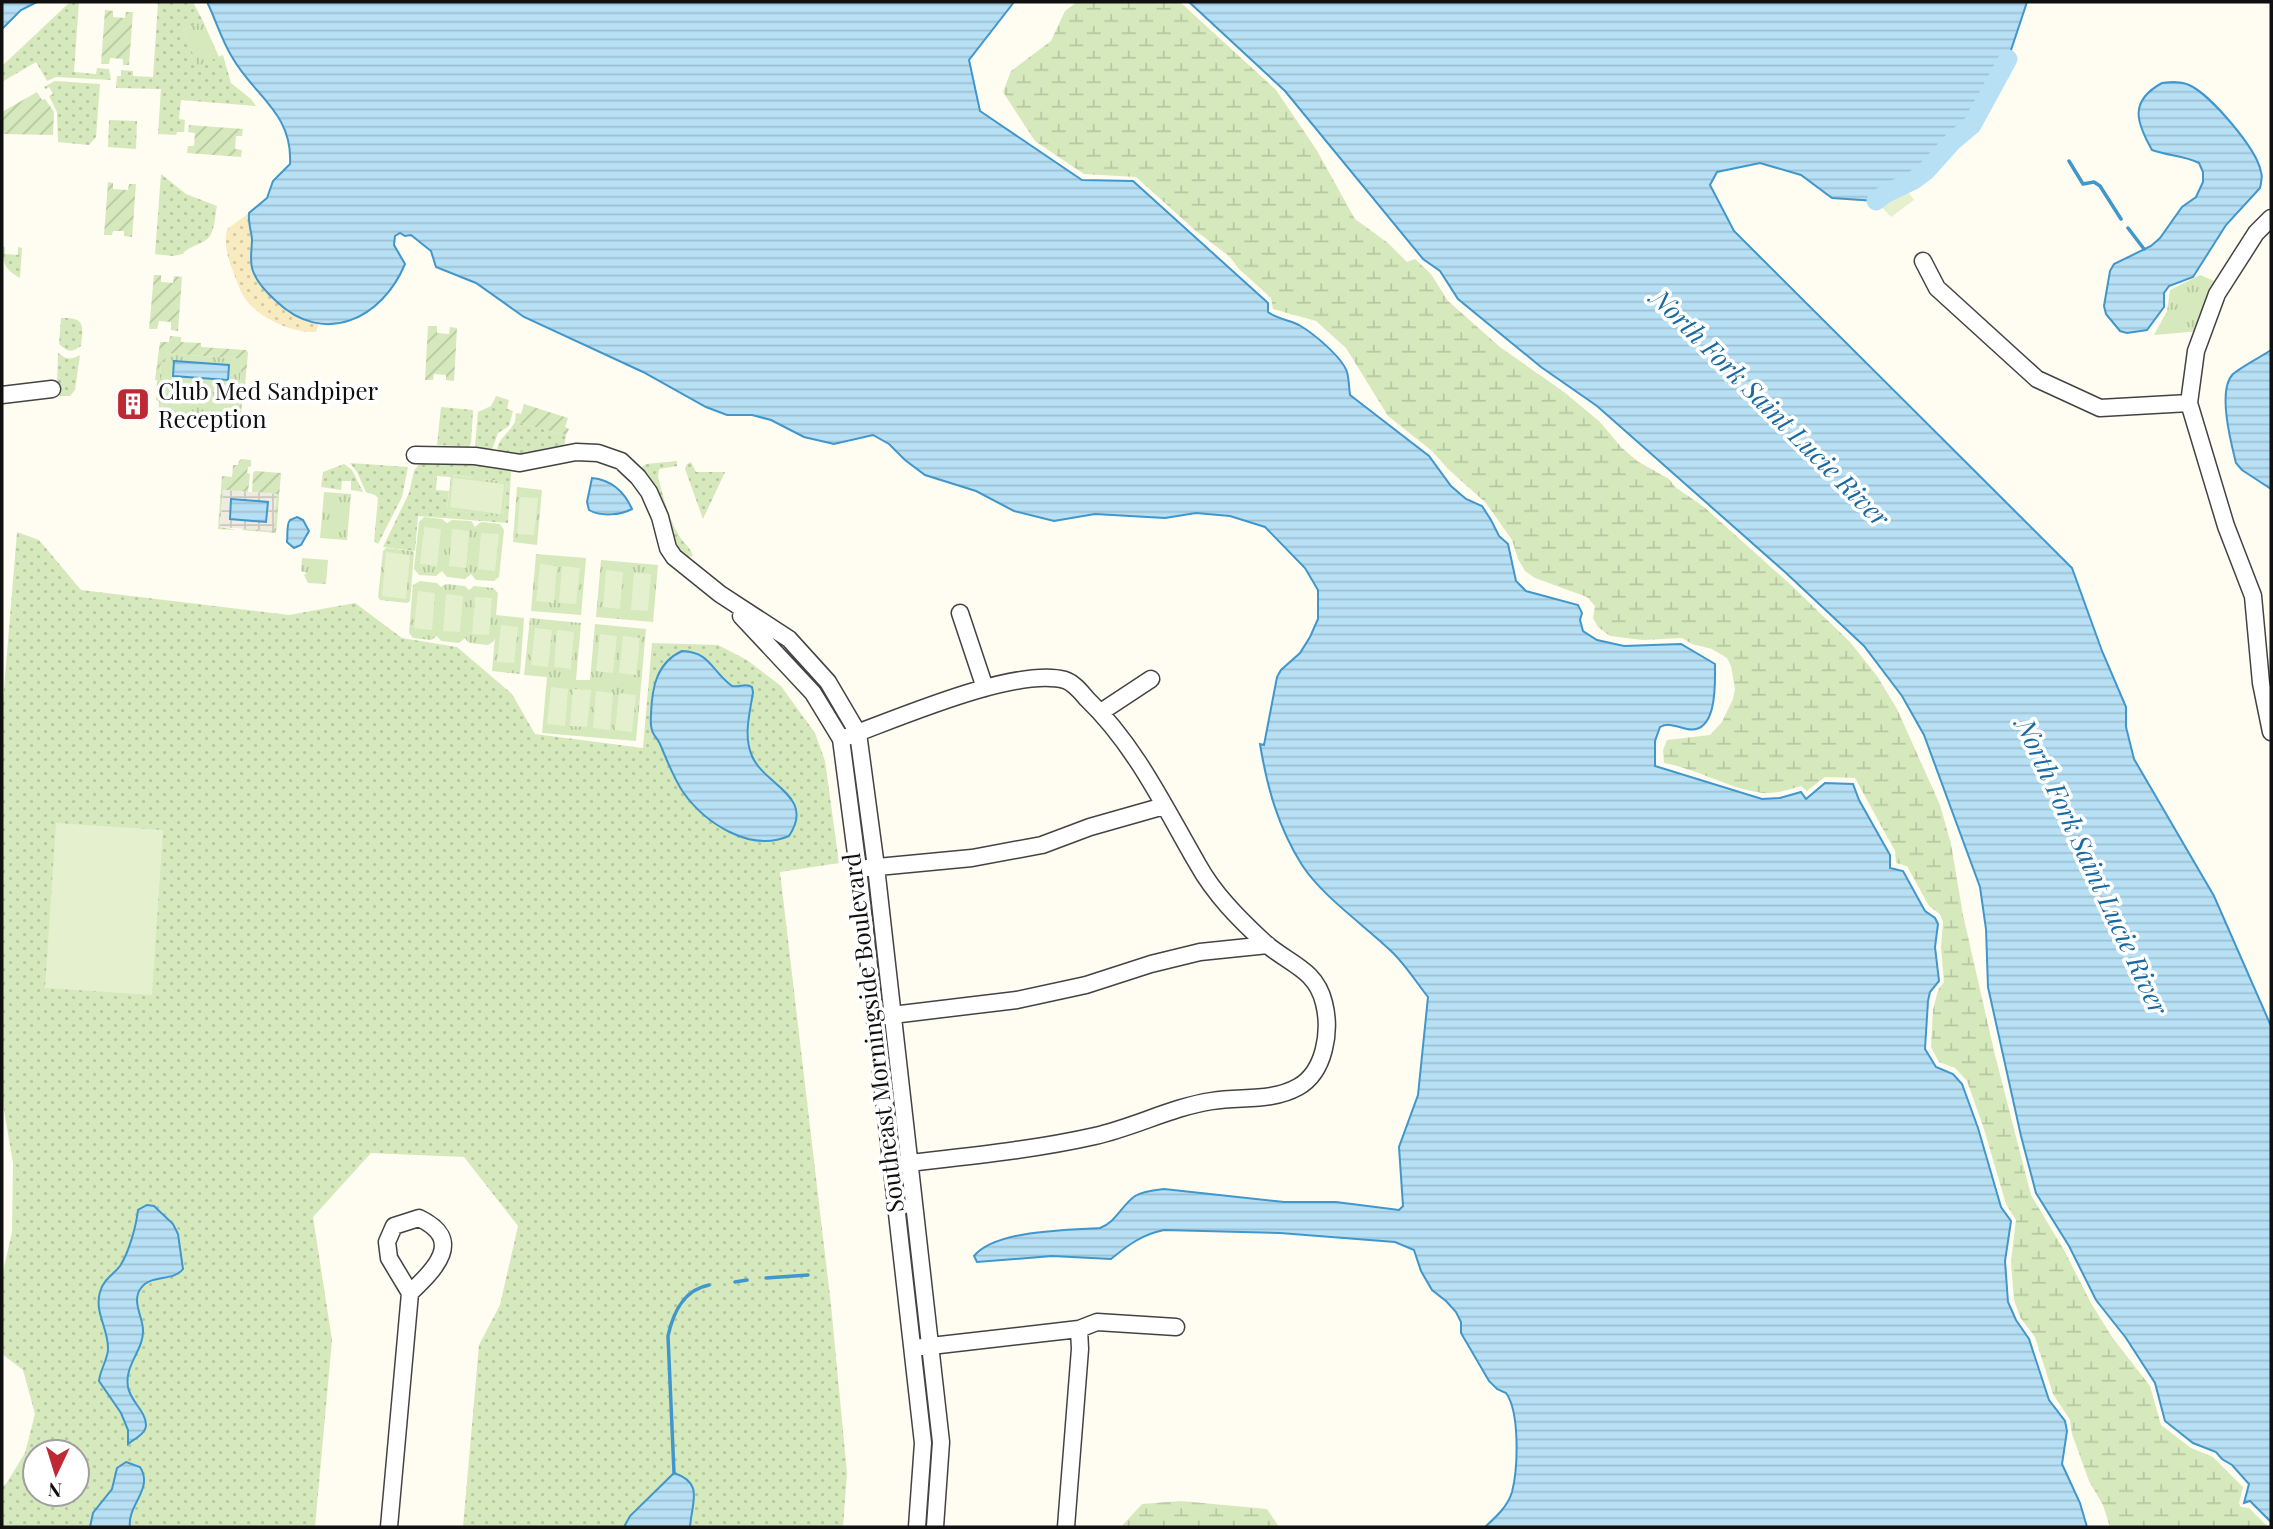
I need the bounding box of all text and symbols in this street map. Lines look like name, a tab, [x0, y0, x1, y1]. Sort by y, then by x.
water label: North Fork Saint Lucie River	[1643, 279, 1898, 534]
place label: Club Med Sandpiper Reception	[158, 374, 379, 434]
building icon: Club Med Sandpiper Reception	[114, 385, 152, 423]
water label: North Fork Saint Lucie River	[2008, 710, 2178, 1021]
street label: Southeast Morningside Boulevard	[834, 851, 910, 1215]
north arrow	[21, 1438, 91, 1508]
text: N	[47, 1477, 62, 1504]

